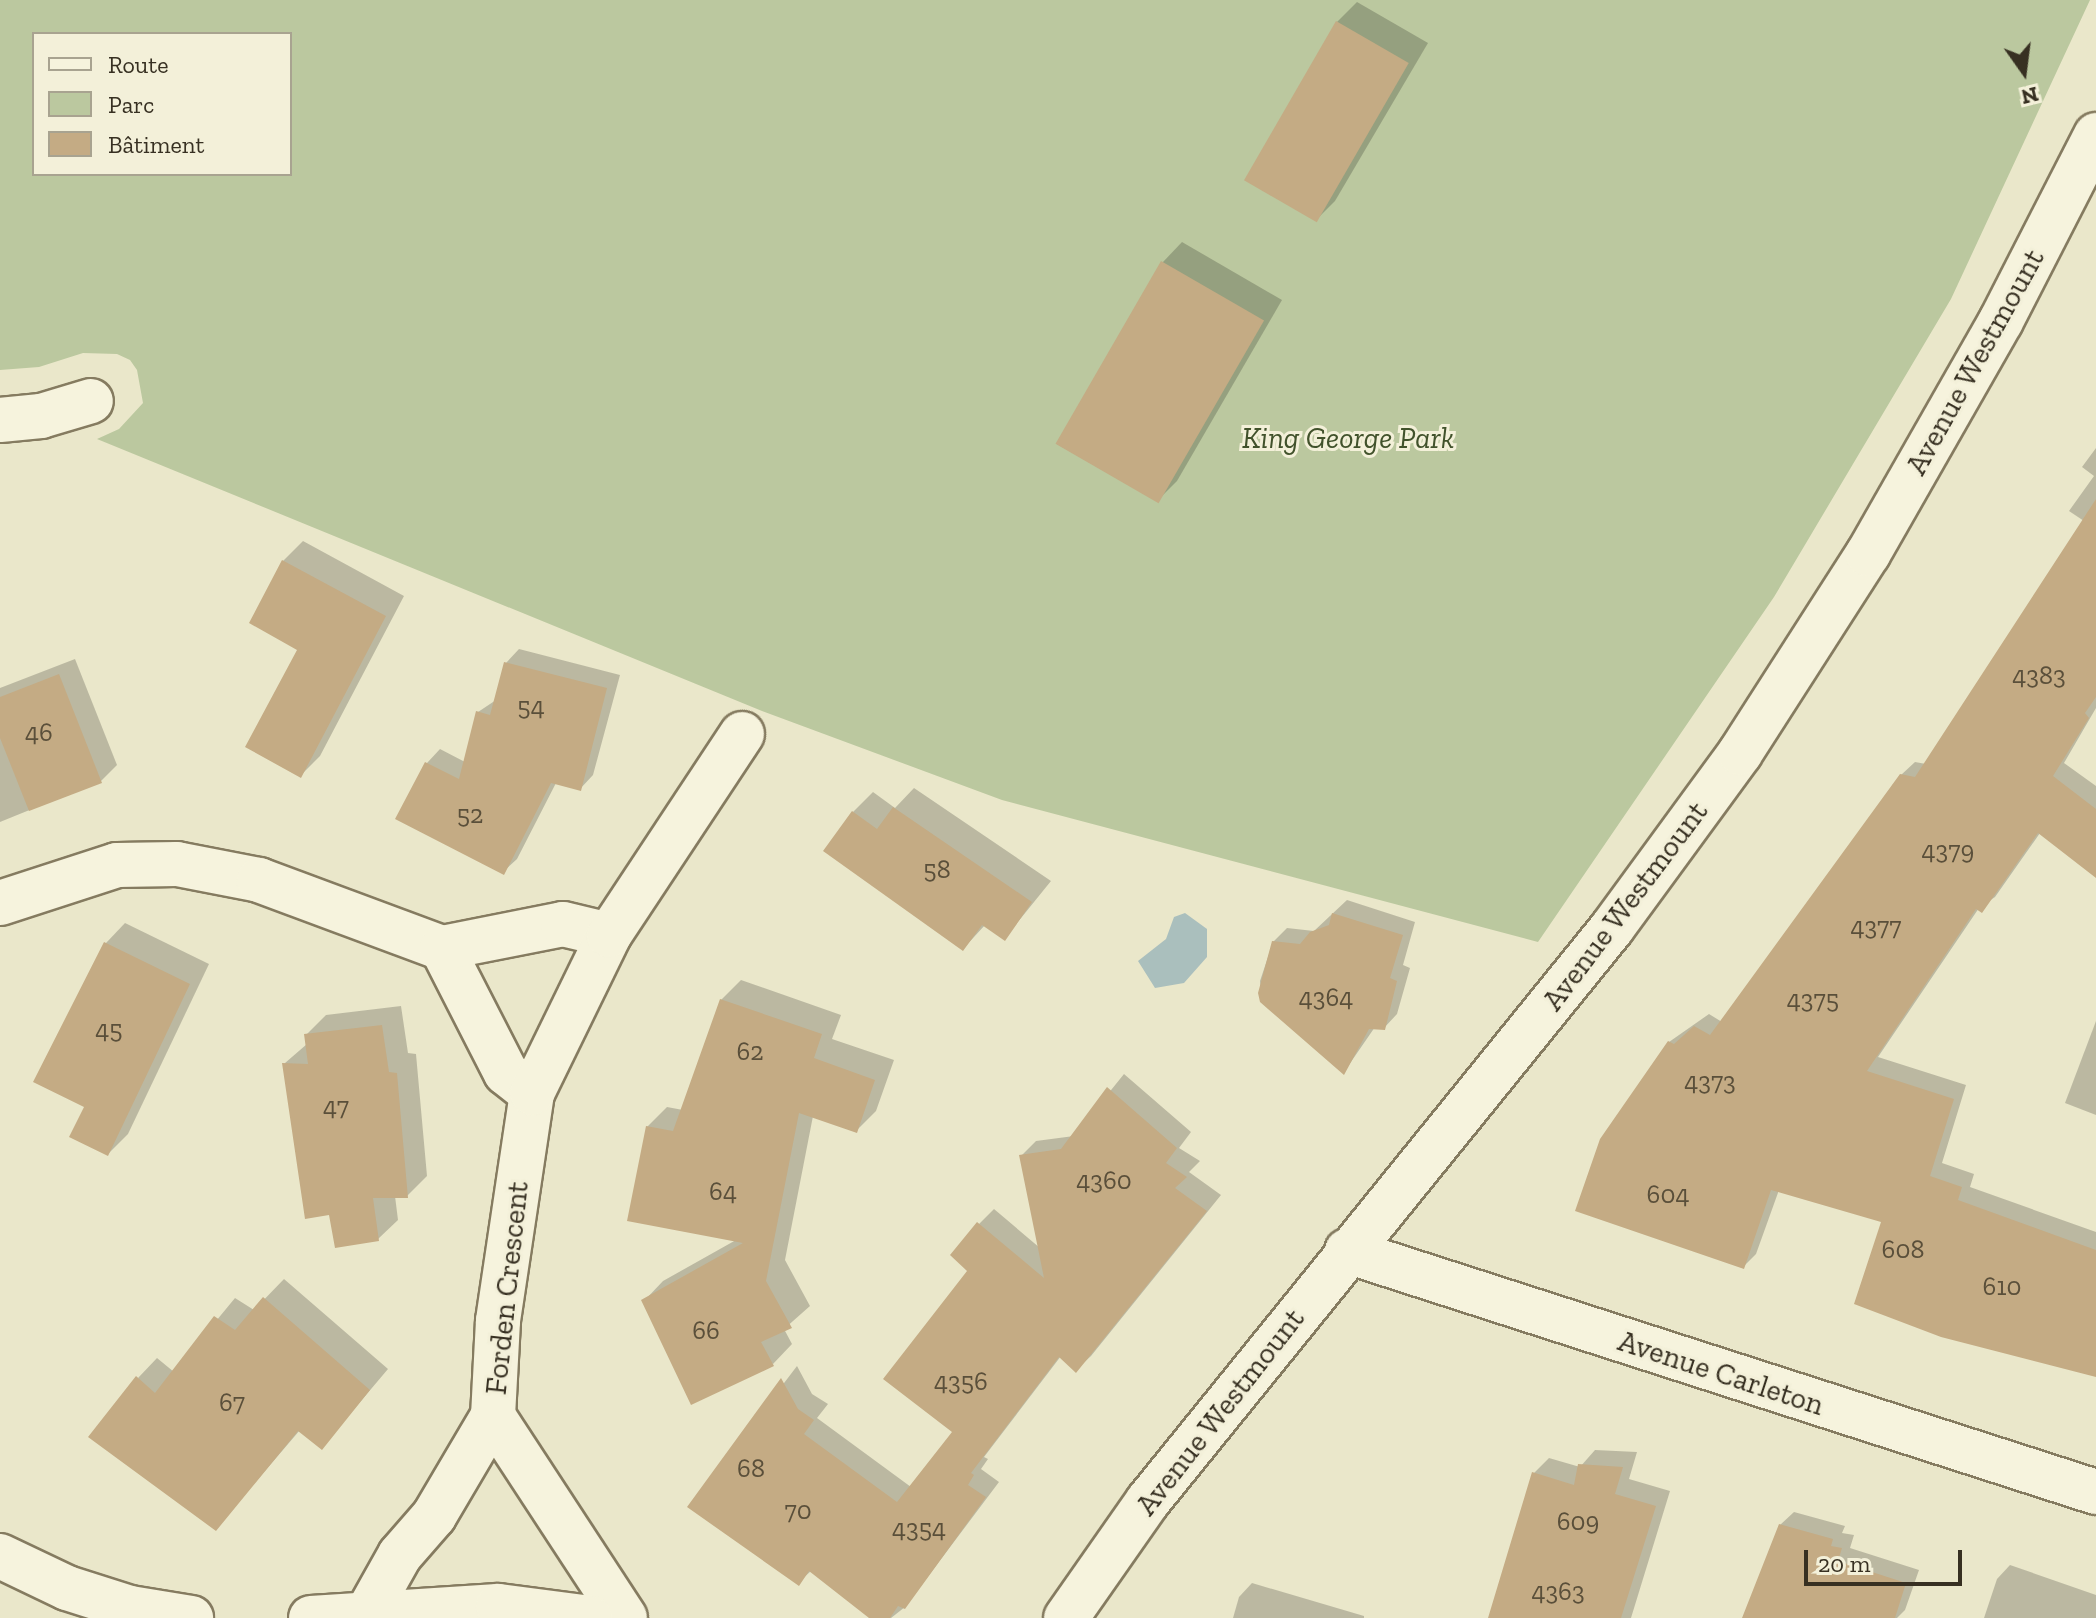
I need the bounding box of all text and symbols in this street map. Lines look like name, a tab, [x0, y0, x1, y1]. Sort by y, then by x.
legend	[32, 32, 292, 176]
north arrow	[1984, 32, 2064, 112]
text: Route	[108, 50, 168, 79]
text: N	[2019, 81, 2041, 111]
text: Parc	[108, 90, 154, 119]
text: Bâtiment	[108, 130, 204, 159]
street label: Avenue Westmount	[1898, 243, 2052, 481]
park label: King George Park	[1242, 420, 1454, 456]
house number: 4383	[2012, 660, 2066, 692]
house number: 54	[517, 691, 545, 723]
house number: 46	[25, 717, 53, 749]
street label: Avenue Westmount	[1534, 794, 1716, 1018]
house number: 52	[457, 799, 483, 831]
house number: 4379	[1922, 835, 1974, 867]
house number: 58	[923, 854, 951, 886]
house number: 4377	[1850, 911, 1902, 943]
house number: 4364	[1299, 982, 1353, 1014]
house number: 4375	[1787, 984, 1839, 1016]
house number: 45	[95, 1014, 123, 1046]
house number: 62	[736, 1036, 764, 1068]
house number: 4373	[1684, 1066, 1736, 1098]
house number: 47	[323, 1091, 349, 1123]
house number: 4360	[1076, 1165, 1132, 1197]
house number: 64	[709, 1176, 737, 1208]
house number: 604	[1647, 1179, 1689, 1211]
street label: Forden Crescent	[478, 1180, 536, 1396]
house number: 608	[1882, 1234, 1924, 1266]
house number: 610	[1983, 1271, 2021, 1303]
street label: Avenue Westmount	[1128, 1301, 1312, 1523]
house number: 66	[692, 1315, 720, 1347]
street label: Avenue Carleton	[1614, 1323, 1828, 1423]
house number: 4356	[934, 1366, 988, 1398]
house number: 67	[219, 1387, 245, 1419]
house number: 68	[737, 1453, 765, 1485]
house number: 70	[784, 1495, 812, 1527]
house number: 609	[1557, 1506, 1599, 1538]
house number: 4354	[892, 1513, 946, 1545]
scale bar	[1808, 1534, 1966, 1584]
text: 20 m	[1818, 1549, 1870, 1578]
house number: 4363	[1531, 1576, 1585, 1608]

